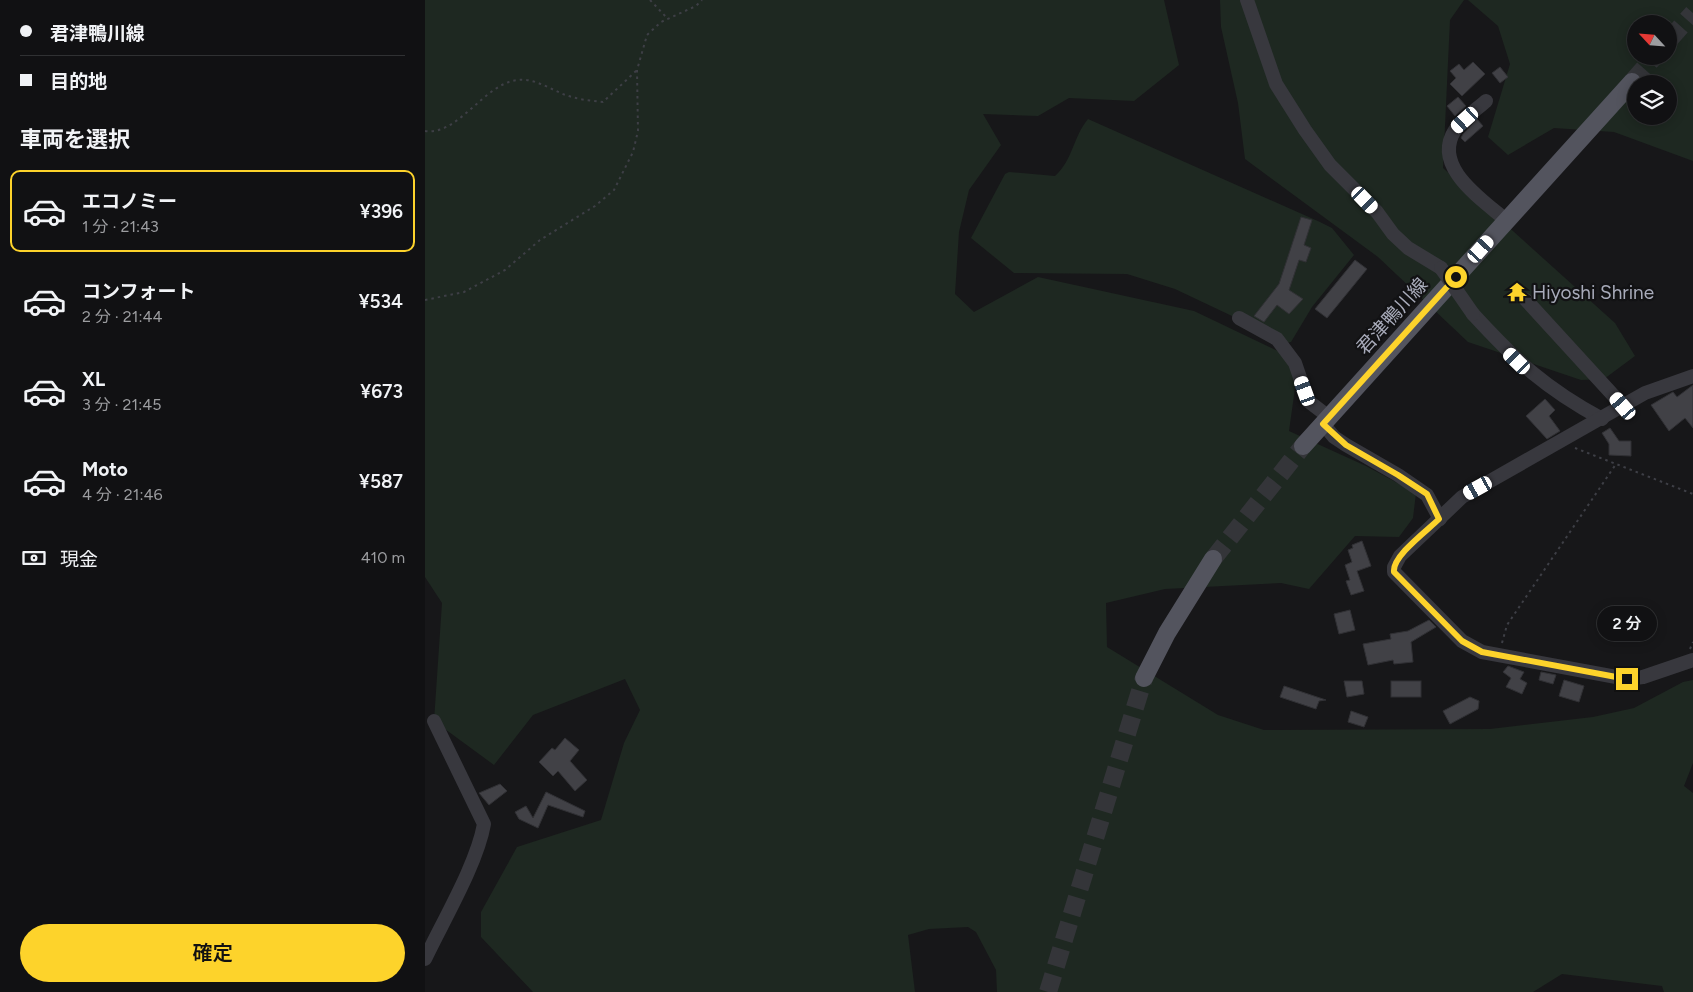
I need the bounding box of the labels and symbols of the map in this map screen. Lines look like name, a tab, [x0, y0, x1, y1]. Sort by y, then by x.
north arrow	[1627, 15, 1677, 65]
car	[1448, 104, 1481, 136]
car	[1349, 184, 1380, 216]
car	[1465, 233, 1496, 265]
route start	[1445, 266, 1467, 288]
street label: 君津鴨川線	[1352, 273, 1432, 359]
temple icon: Hiyoshi Shrine	[1506, 281, 1528, 303]
place label: Hiyoshi Shrine	[1532, 281, 1654, 304]
car	[1501, 345, 1533, 377]
car	[1292, 374, 1317, 408]
car	[1607, 390, 1638, 422]
car	[1461, 474, 1494, 502]
callout: 2 分	[1597, 606, 1657, 642]
route end	[1616, 668, 1638, 690]

